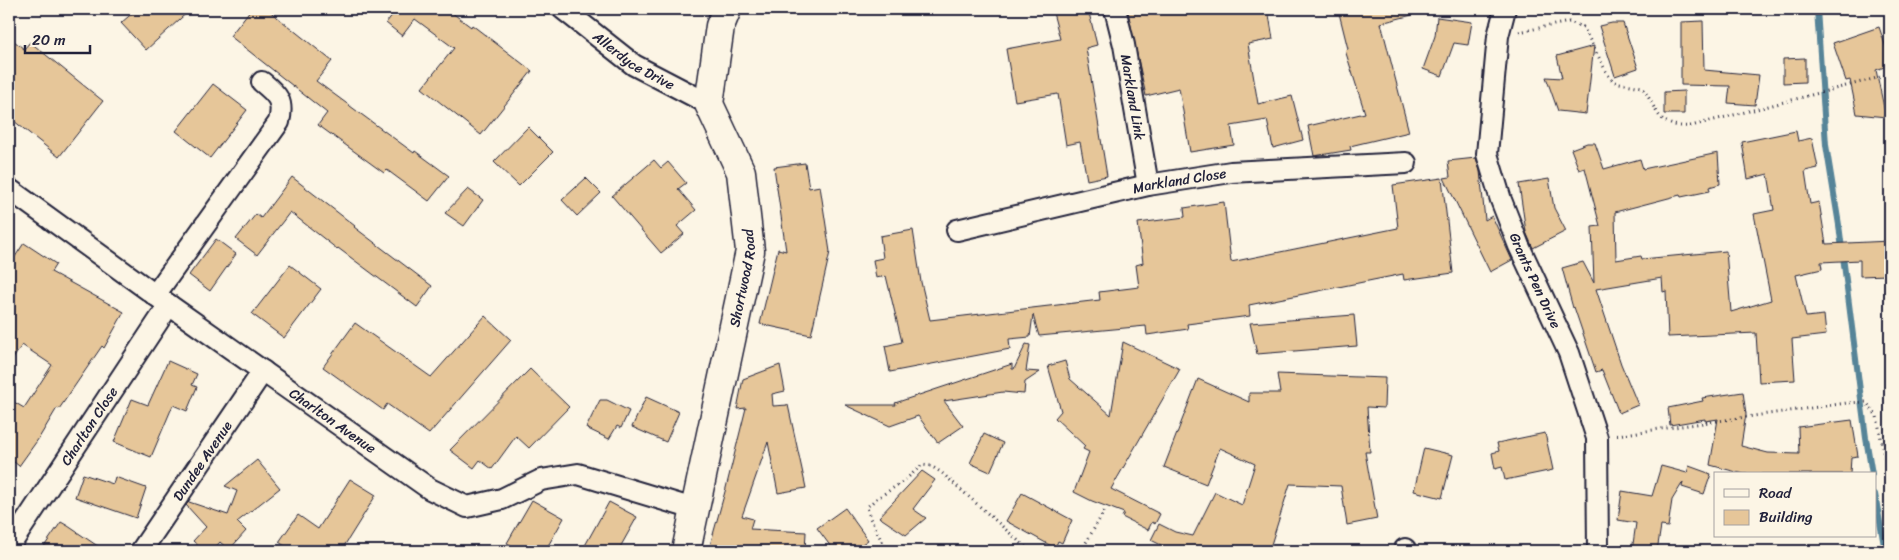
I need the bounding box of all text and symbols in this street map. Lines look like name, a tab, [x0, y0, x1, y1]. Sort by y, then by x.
scale bar	[25, 22, 90, 54]
street label: Allerdyce Drive	[586, 24, 679, 97]
text: 20 m	[32, 27, 66, 53]
street label: Markland Link	[1113, 52, 1152, 143]
street label: Markland Close	[1130, 161, 1228, 201]
street label: Shortwood Road	[722, 226, 763, 330]
street label: Grants Pen Drive	[1502, 229, 1568, 333]
street label: Charlton Avenue	[284, 381, 381, 460]
street label: Charlton Close	[54, 382, 125, 471]
street label: Dundee Avenue	[166, 415, 239, 507]
legend	[1714, 472, 1876, 538]
text: Road	[1759, 480, 1792, 506]
text: Building	[1759, 504, 1813, 530]

